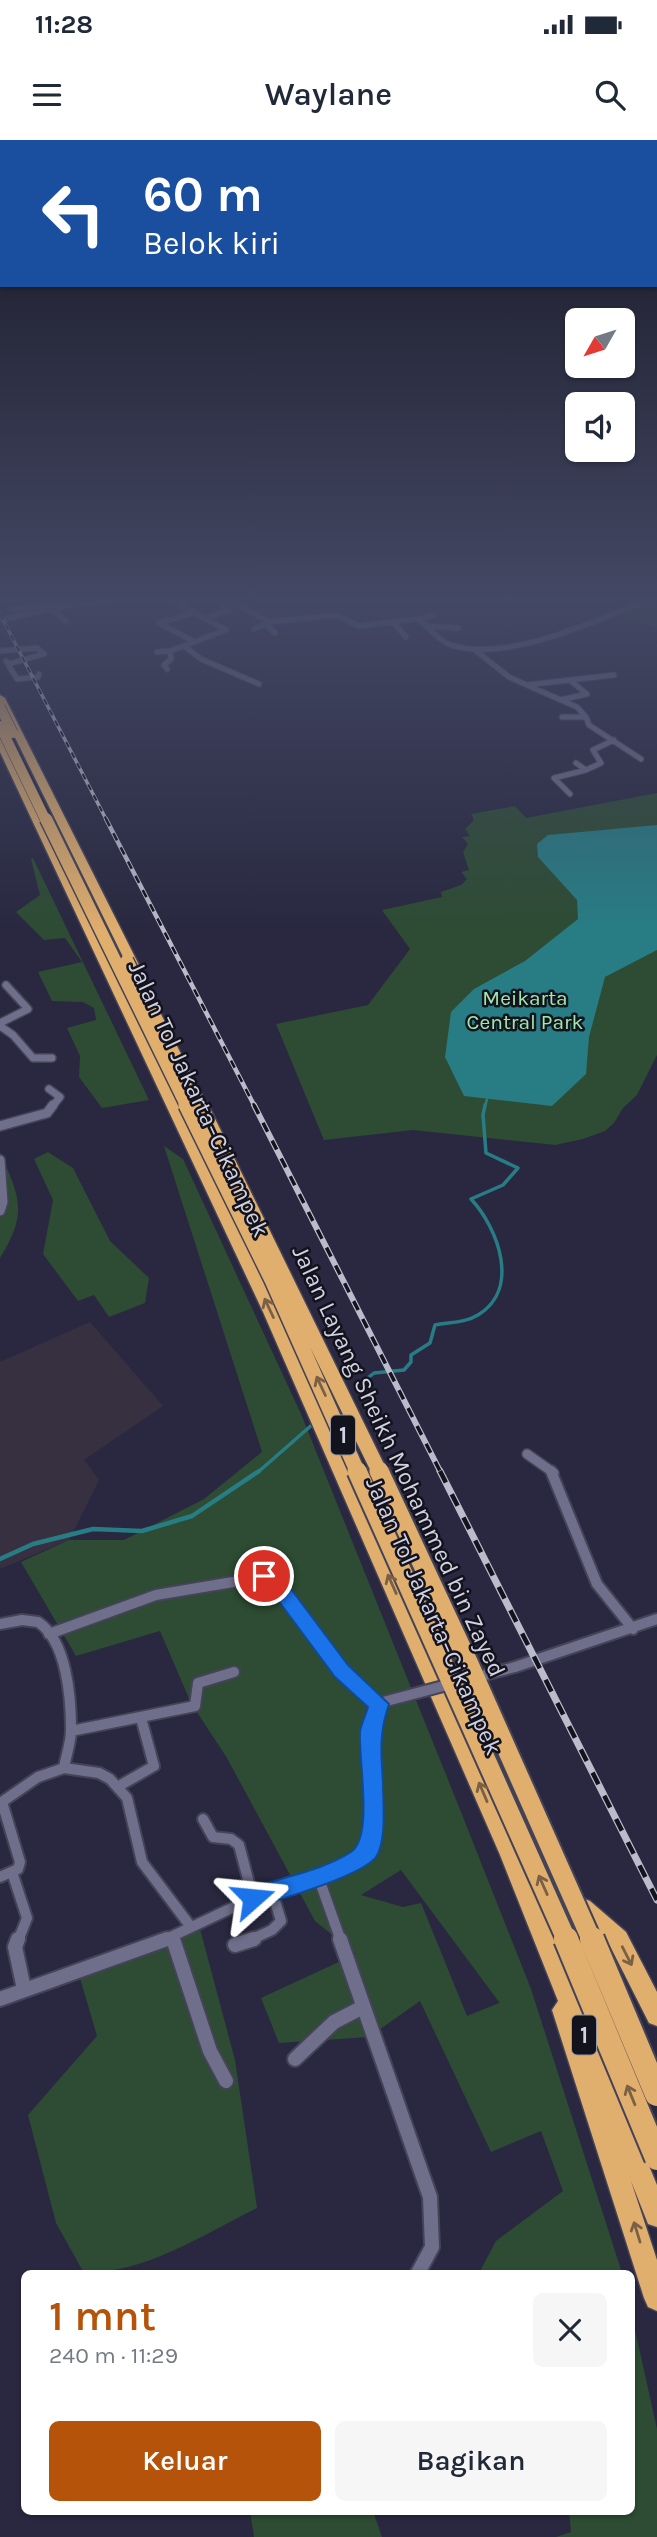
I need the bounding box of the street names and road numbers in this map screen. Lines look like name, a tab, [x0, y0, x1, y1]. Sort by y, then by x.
street label: Jalan Tol Jakarta–Cikampek	[123, 956, 275, 1242]
street label: Jalan Layang Sheikh Mohammed bin Zayed	[286, 1241, 512, 1681]
road number: 1	[331, 1416, 355, 1454]
street label: Jalan Tol Jakarta–Cikampek	[360, 1473, 508, 1759]
road number: 1	[572, 2016, 596, 2054]

